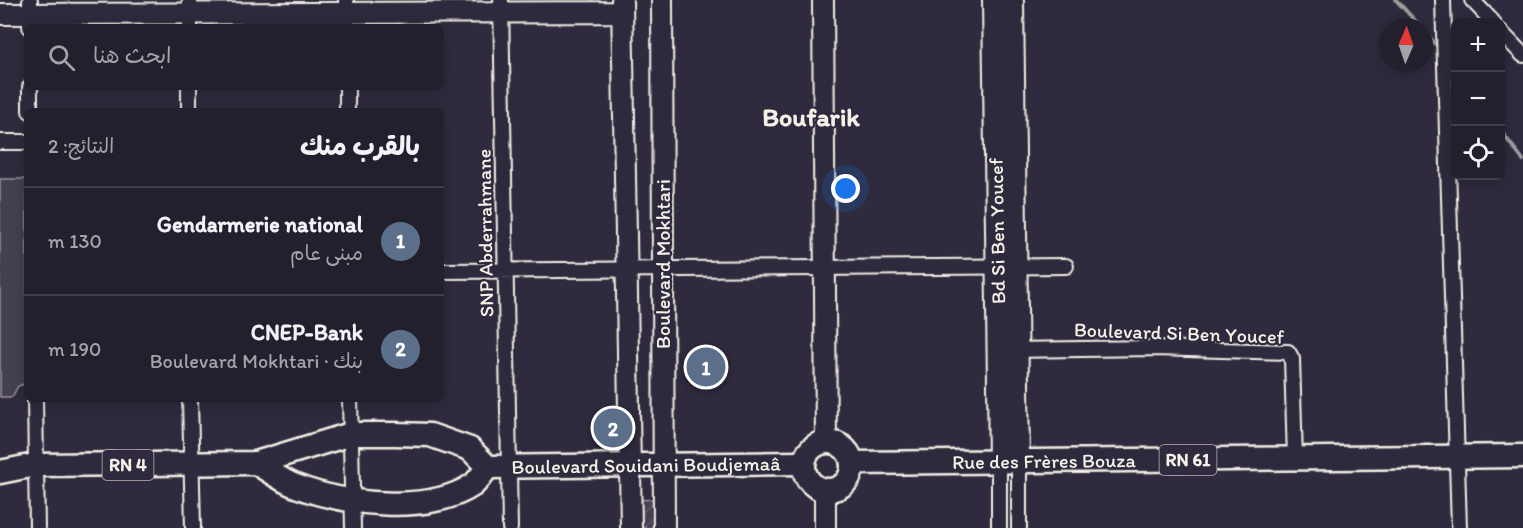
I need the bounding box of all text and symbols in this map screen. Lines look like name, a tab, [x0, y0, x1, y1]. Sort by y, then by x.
north arrow	[1379, 18, 1433, 72]
map controls	[1451, 18, 1505, 180]
button: +	[1451, 18, 1505, 72]
search box	[24, 24, 444, 90]
icon: search	[45, 41, 78, 74]
text: ابحث هنا	[93, 42, 172, 69]
button: −	[1451, 72, 1505, 126]
district label: Boufarik	[762, 101, 860, 133]
button: locate	[1451, 126, 1505, 180]
text: بالقرب منك	[300, 130, 420, 162]
text: النتائج: 2	[48, 134, 114, 158]
street label: SNP Abderrahmane	[472, 149, 498, 317]
street label: Bd Si Ben Youcef	[984, 157, 1010, 304]
your location	[831, 174, 860, 203]
street label: Boulevard Mokhtari	[651, 179, 675, 349]
text: Gendarmerie national	[157, 211, 363, 238]
text: 130 m	[48, 229, 102, 253]
text: 1	[396, 229, 405, 253]
text: مبنى عام	[290, 241, 363, 265]
street label: Boulevard Si Ben Youcef	[1073, 317, 1285, 349]
text: CNEP-Bank	[251, 319, 363, 346]
text: 190 m	[48, 337, 101, 361]
text: 2	[395, 337, 406, 361]
pin: 1	[686, 344, 726, 389]
text: بنك · Boulevard Mokhtari	[150, 349, 363, 373]
pin: 2	[594, 406, 632, 450]
road number: RN 61	[1160, 445, 1216, 475]
street label: Rue des Frères Bouza	[952, 448, 1137, 474]
road number: RN 4	[102, 450, 154, 480]
street label: Boulevard Souidani Boudjemaâ	[511, 451, 781, 479]

